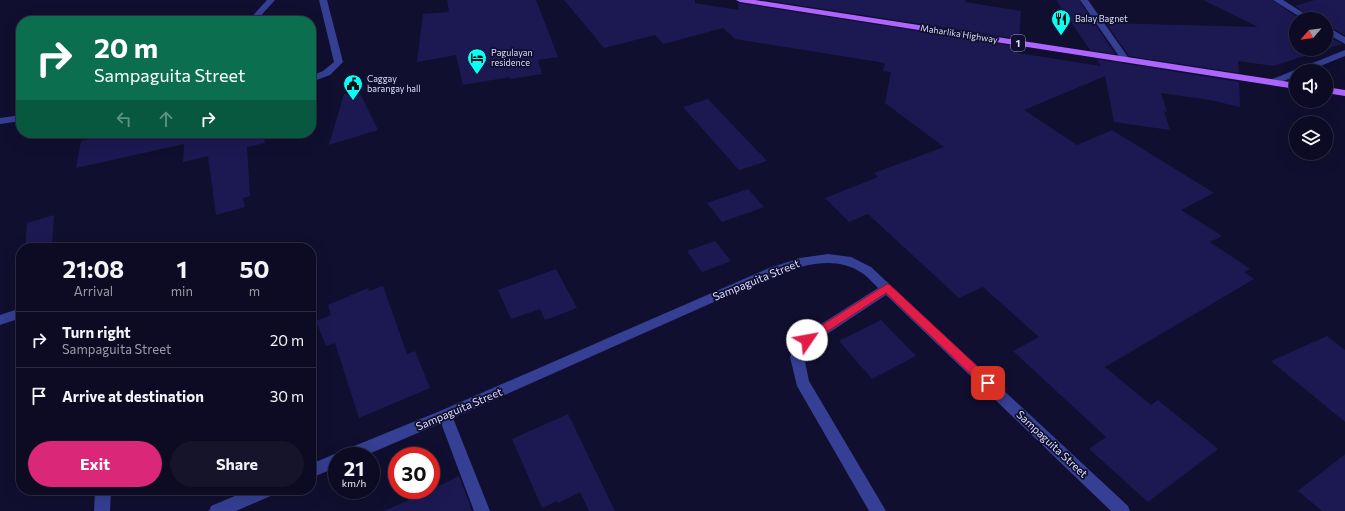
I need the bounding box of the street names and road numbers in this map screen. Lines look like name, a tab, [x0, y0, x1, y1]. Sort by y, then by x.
street label: Maharlika Highway	[920, 22, 999, 45]
road number: 1	[1011, 35, 1025, 51]
street label: Sampaguita Street	[711, 256, 802, 303]
street label: Sampaguita Street	[414, 384, 504, 433]
street label: Sampaguita Street	[1014, 407, 1091, 480]

